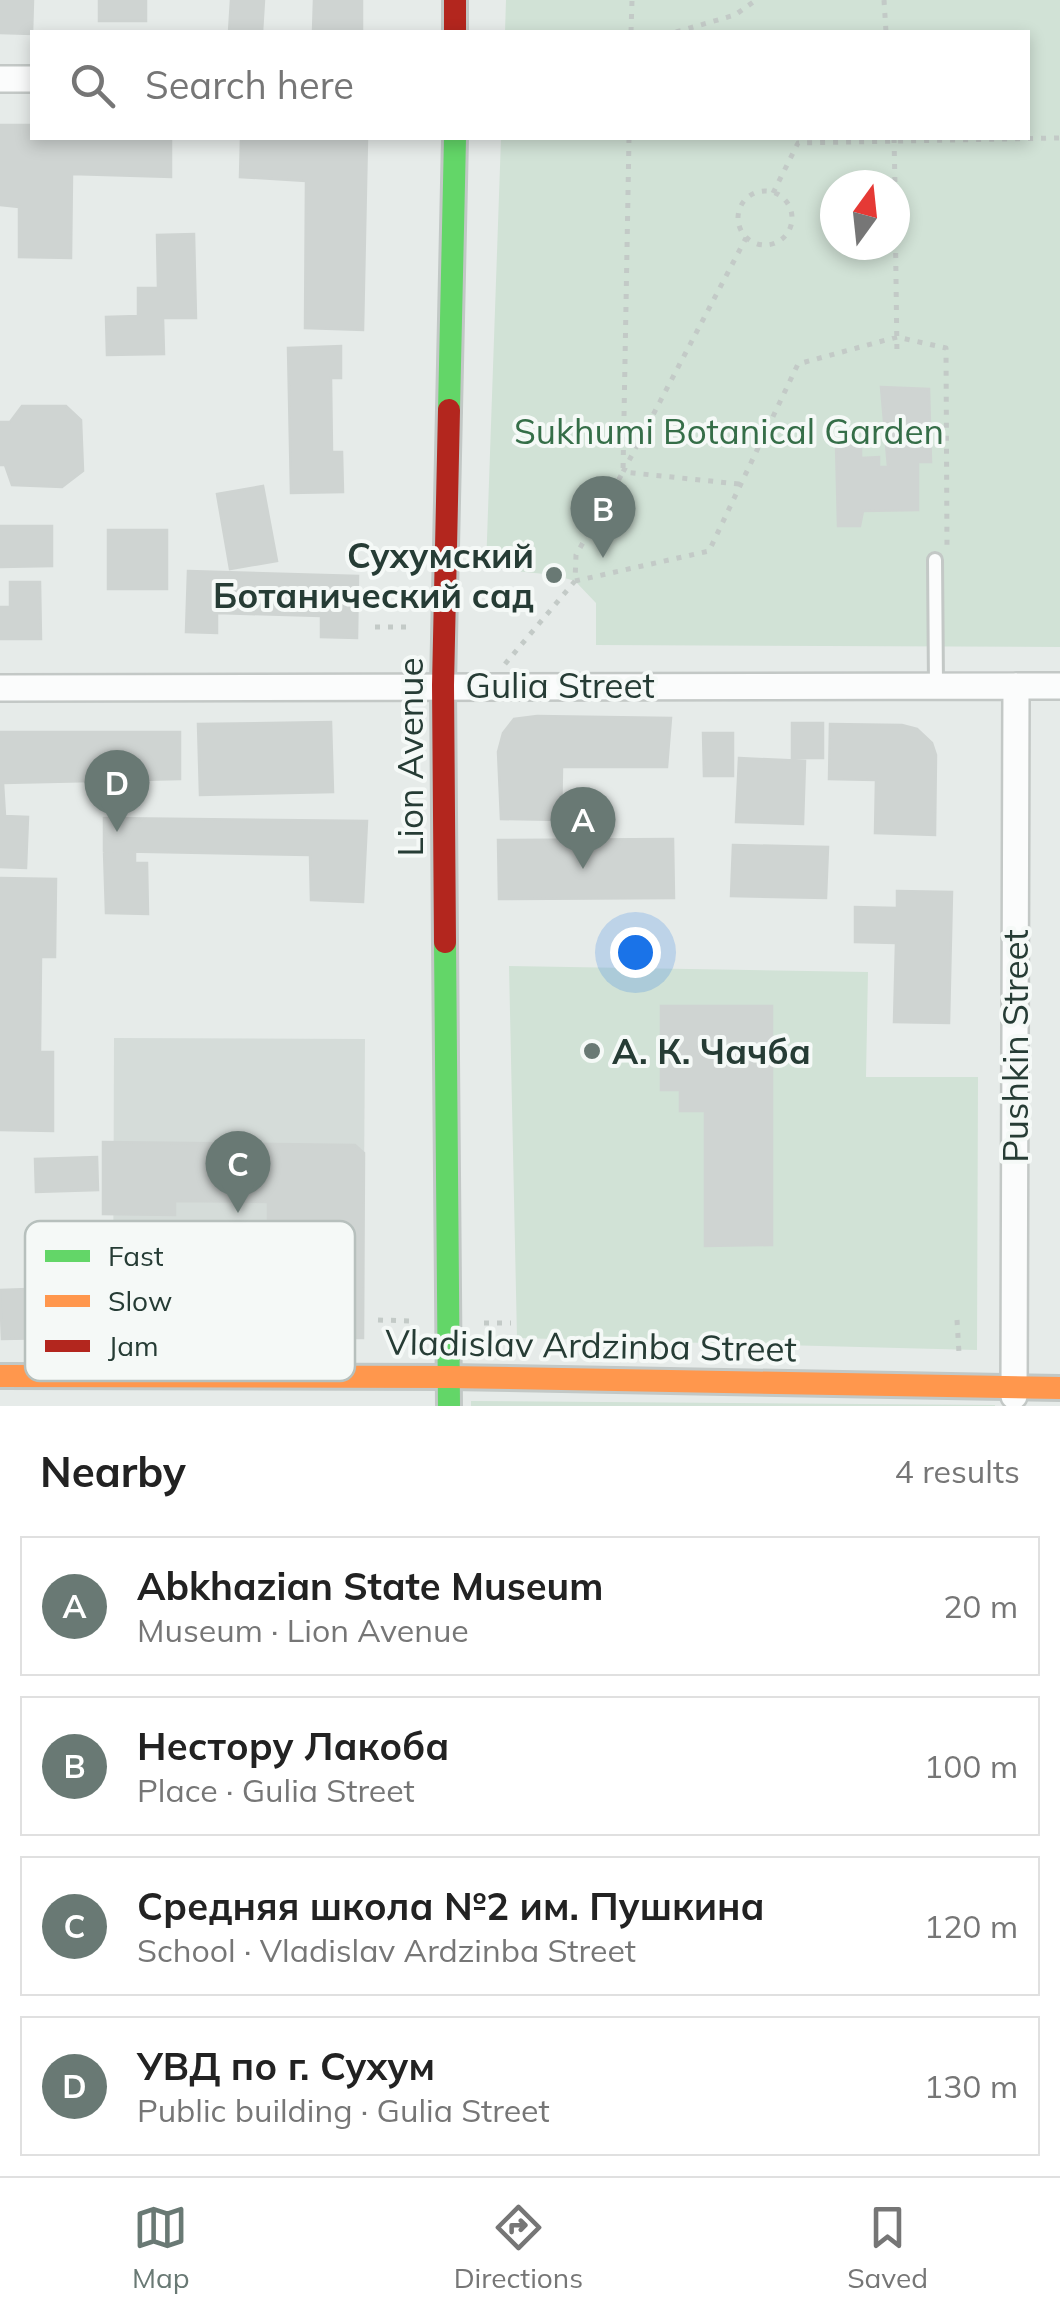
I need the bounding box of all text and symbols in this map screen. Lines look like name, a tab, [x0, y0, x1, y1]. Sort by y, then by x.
search box	[30, 30, 1030, 140]
icon: search	[65, 58, 120, 113]
text: Search here	[145, 61, 354, 109]
north arrow	[820, 170, 910, 260]
park label: Sukhumi Botanical Garden	[514, 409, 944, 453]
pin: B	[570, 476, 636, 558]
place label: Сухумский Ботанический сад	[213, 533, 534, 617]
marker: Сухумский Ботанический сад	[543, 564, 565, 586]
street label: Lion Avenue	[388, 658, 432, 856]
street label: Gulia Street	[465, 663, 655, 707]
pin: D	[84, 750, 150, 832]
pin: A	[550, 786, 616, 869]
your location	[610, 927, 661, 978]
street label: Pushkin Street	[993, 929, 1037, 1163]
place label: А. К. Чачба	[612, 1029, 811, 1073]
marker: А. К. Чачба	[581, 1040, 603, 1062]
pin: C	[206, 1130, 270, 1213]
legend	[25, 1221, 355, 1381]
text: Fast	[108, 1238, 164, 1273]
text: Slow	[108, 1283, 172, 1318]
street label: Vladislav Ardzinba Street	[385, 1319, 797, 1371]
text: Jam	[108, 1328, 159, 1363]
text: Nearby	[40, 1445, 186, 1498]
text: 4 results	[895, 1451, 1020, 1491]
text: Abkhazian State Museum	[137, 1562, 603, 1610]
text: A	[62, 1586, 87, 1626]
text: 20 m	[943, 1586, 1018, 1626]
text: Museum · Lion Avenue	[137, 1610, 469, 1650]
text: Нестору Лакоба	[137, 1722, 449, 1770]
text: B	[63, 1746, 86, 1786]
text: 100 m	[924, 1746, 1018, 1786]
text: Place · Gulia Street	[137, 1770, 415, 1810]
text: Средняя школа №2 им. Пушкина	[137, 1882, 765, 1930]
text: C	[64, 1906, 85, 1946]
text: 120 m	[924, 1906, 1018, 1946]
text: School · Vladislav Ardzinba Street	[137, 1930, 636, 1970]
text: УВД по г. Сухум	[137, 2042, 435, 2090]
text: D	[62, 2066, 87, 2106]
text: 130 m	[924, 2066, 1018, 2106]
text: Public building · Gulia Street	[137, 2090, 550, 2130]
tab: Map	[132, 2200, 190, 2295]
tab: Directions	[454, 2200, 583, 2295]
tab: Saved	[847, 2200, 928, 2295]

